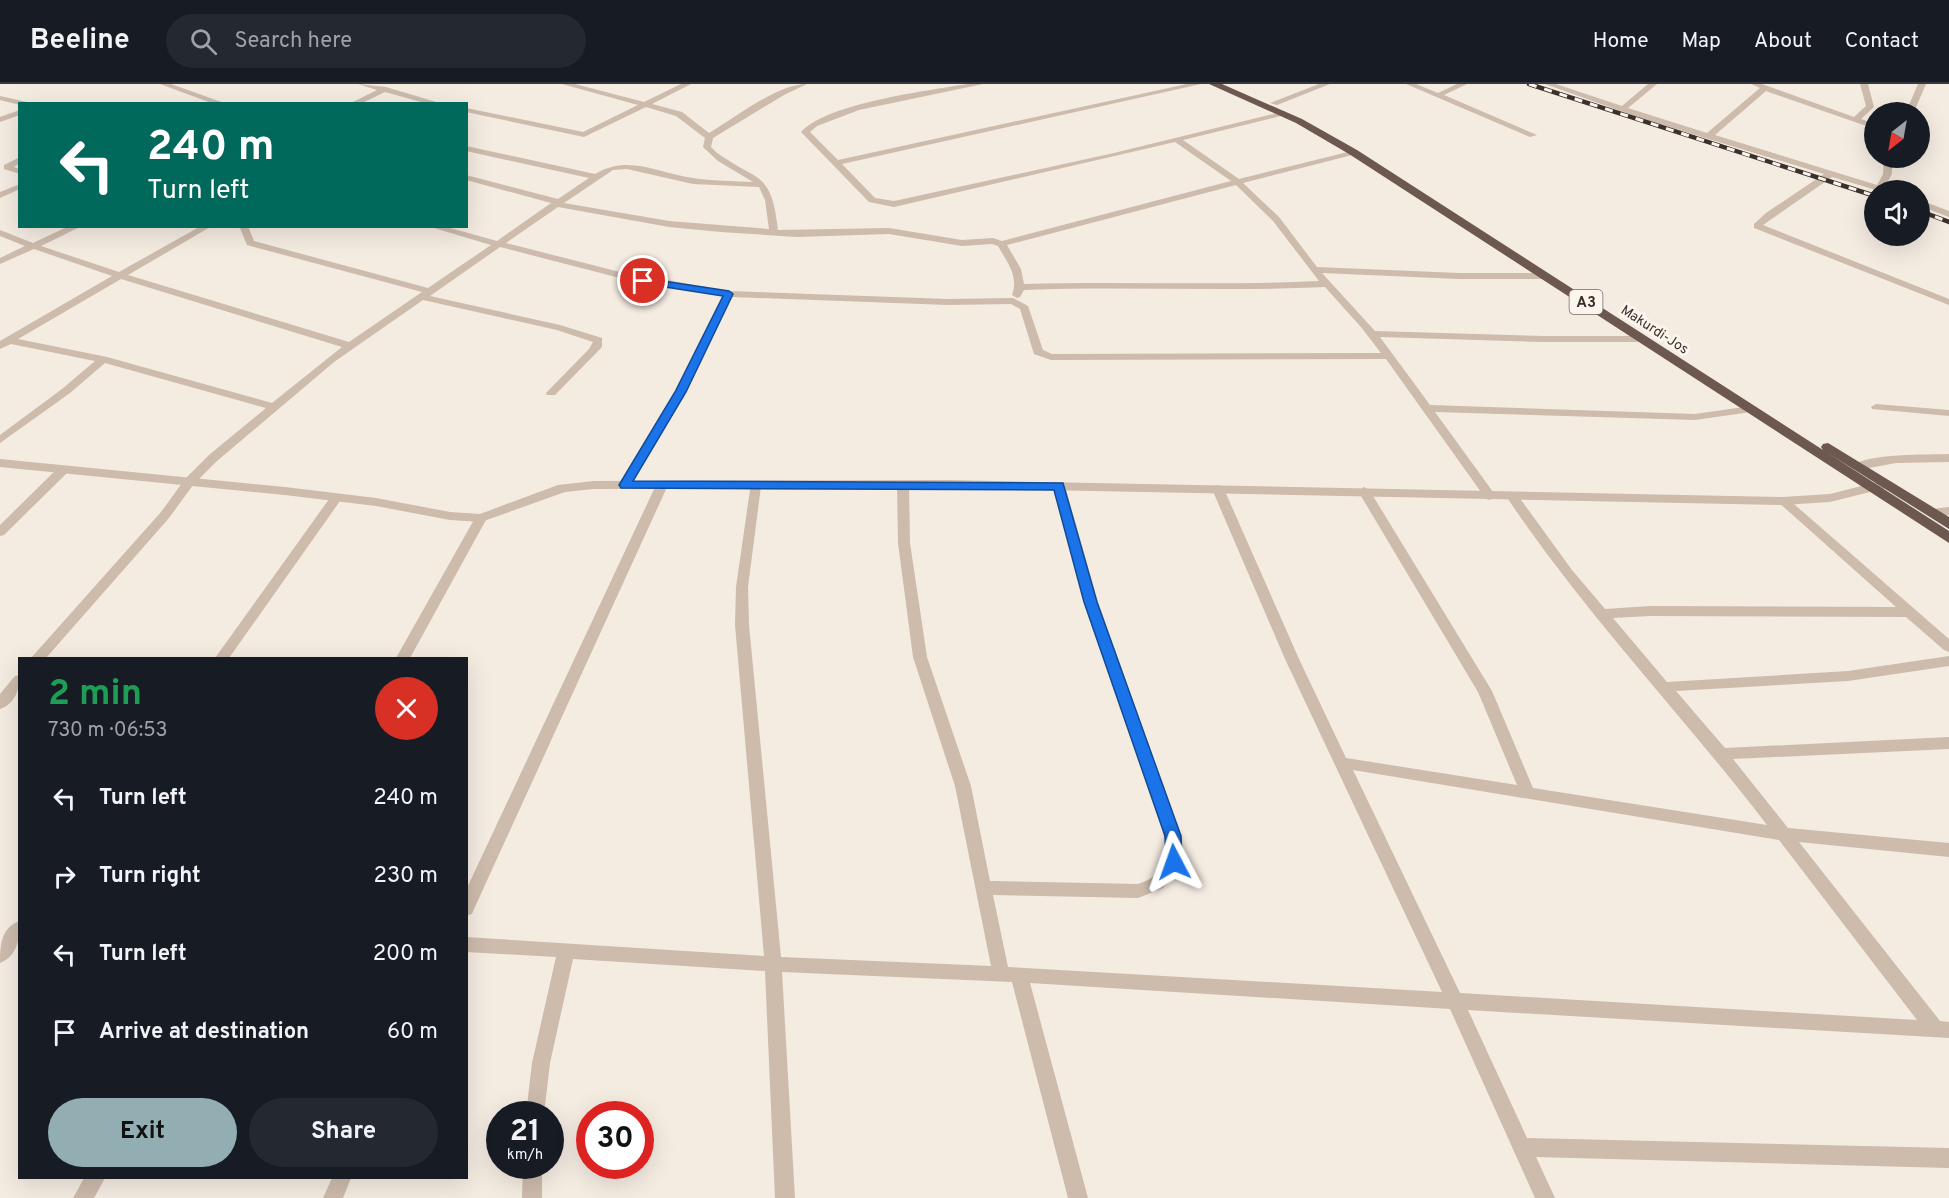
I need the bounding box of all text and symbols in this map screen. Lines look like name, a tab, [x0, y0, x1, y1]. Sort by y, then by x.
search box	[166, 14, 586, 68]
text: Beeline	[30, 23, 130, 59]
icon: search	[187, 25, 220, 58]
text: Search here	[235, 28, 352, 55]
text: Home	[1593, 28, 1649, 55]
text: Map	[1682, 28, 1721, 55]
text: About	[1754, 28, 1812, 55]
text: Contact	[1845, 28, 1919, 55]
north arrow	[1864, 102, 1930, 168]
map controls	[1864, 102, 1930, 246]
text: 240 m	[147, 122, 275, 175]
icon: left	[48, 126, 126, 204]
text: Turn left	[147, 174, 249, 208]
button: sound	[1864, 180, 1930, 246]
pin	[617, 255, 668, 306]
icon: arrive	[626, 264, 659, 297]
road number: A3	[1570, 290, 1602, 314]
street label: Makurdi-Jos	[1617, 302, 1691, 358]
text: 2 min	[48, 672, 142, 718]
button: close	[375, 677, 438, 740]
text: 730 m · 06:53	[48, 718, 168, 744]
icon: left	[48, 782, 81, 815]
text: Turn left	[99, 785, 187, 812]
text: 240 m	[373, 785, 438, 812]
position arrow	[1142, 830, 1206, 894]
icon: right	[48, 860, 81, 893]
text: Turn right	[99, 863, 201, 890]
text: 230 m	[374, 863, 438, 890]
icon: left	[48, 938, 81, 971]
text: Turn left	[99, 941, 187, 968]
text: 200 m	[373, 941, 438, 968]
icon: arrive	[48, 1016, 81, 1049]
text: Arrive at destination	[99, 1019, 309, 1046]
text: 60 m	[387, 1019, 438, 1046]
button: Exit	[48, 1098, 237, 1167]
button: Share	[249, 1098, 438, 1167]
speed limit sign: 30	[576, 1101, 654, 1179]
text: 21	[510, 1114, 540, 1151]
text: km/h	[507, 1146, 543, 1165]

